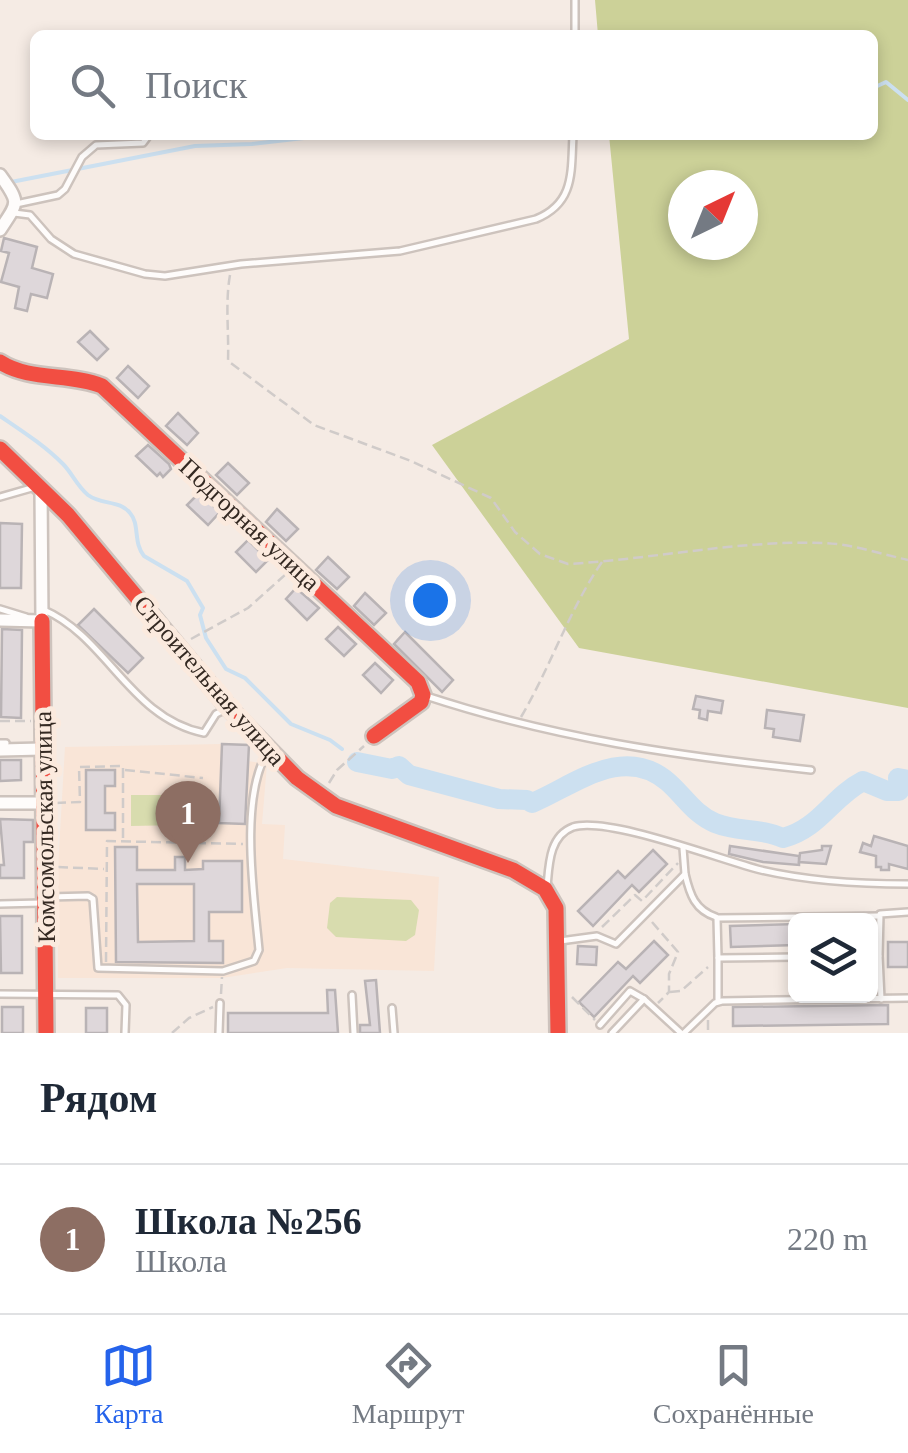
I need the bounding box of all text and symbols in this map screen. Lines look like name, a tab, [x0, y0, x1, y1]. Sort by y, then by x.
search box	[30, 30, 878, 140]
icon: search	[65, 58, 120, 113]
text: Поиск	[145, 64, 247, 106]
north arrow	[668, 170, 758, 260]
street label: Подгорная улица	[174, 453, 325, 596]
your location	[405, 575, 456, 626]
street label: Строительная улица	[129, 590, 291, 771]
street label: Комсомольская улица	[29, 711, 60, 943]
pin: 1	[156, 780, 220, 863]
map controls	[788, 913, 878, 1003]
button: layers	[788, 913, 878, 1003]
text: Рядом	[40, 1075, 157, 1121]
text: Школа №256	[135, 1200, 362, 1242]
text: 1	[65, 1221, 81, 1257]
text: 220 m	[787, 1221, 868, 1257]
text: Школа	[135, 1243, 227, 1279]
tab: Карта	[94, 1338, 164, 1430]
tab: Маршрут	[352, 1338, 465, 1430]
tab: Сохранённые	[653, 1338, 814, 1430]

